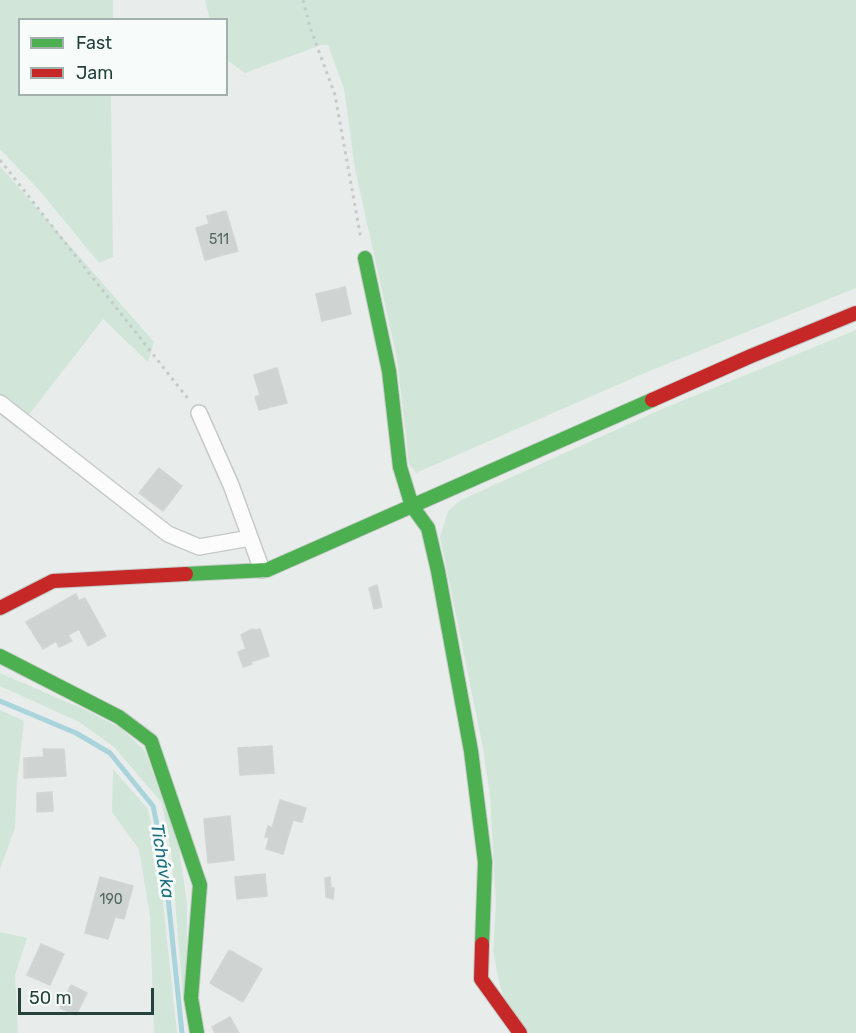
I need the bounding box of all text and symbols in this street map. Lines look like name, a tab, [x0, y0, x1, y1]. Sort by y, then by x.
legend	[18, 18, 228, 96]
text: Fast	[76, 32, 112, 54]
text: Jam	[76, 62, 113, 84]
house number: 511	[209, 232, 229, 248]
water label: Tichávka	[145, 822, 179, 900]
house number: 190	[99, 892, 123, 908]
scale bar	[21, 976, 158, 1014]
text: 50 m	[29, 987, 72, 1009]

